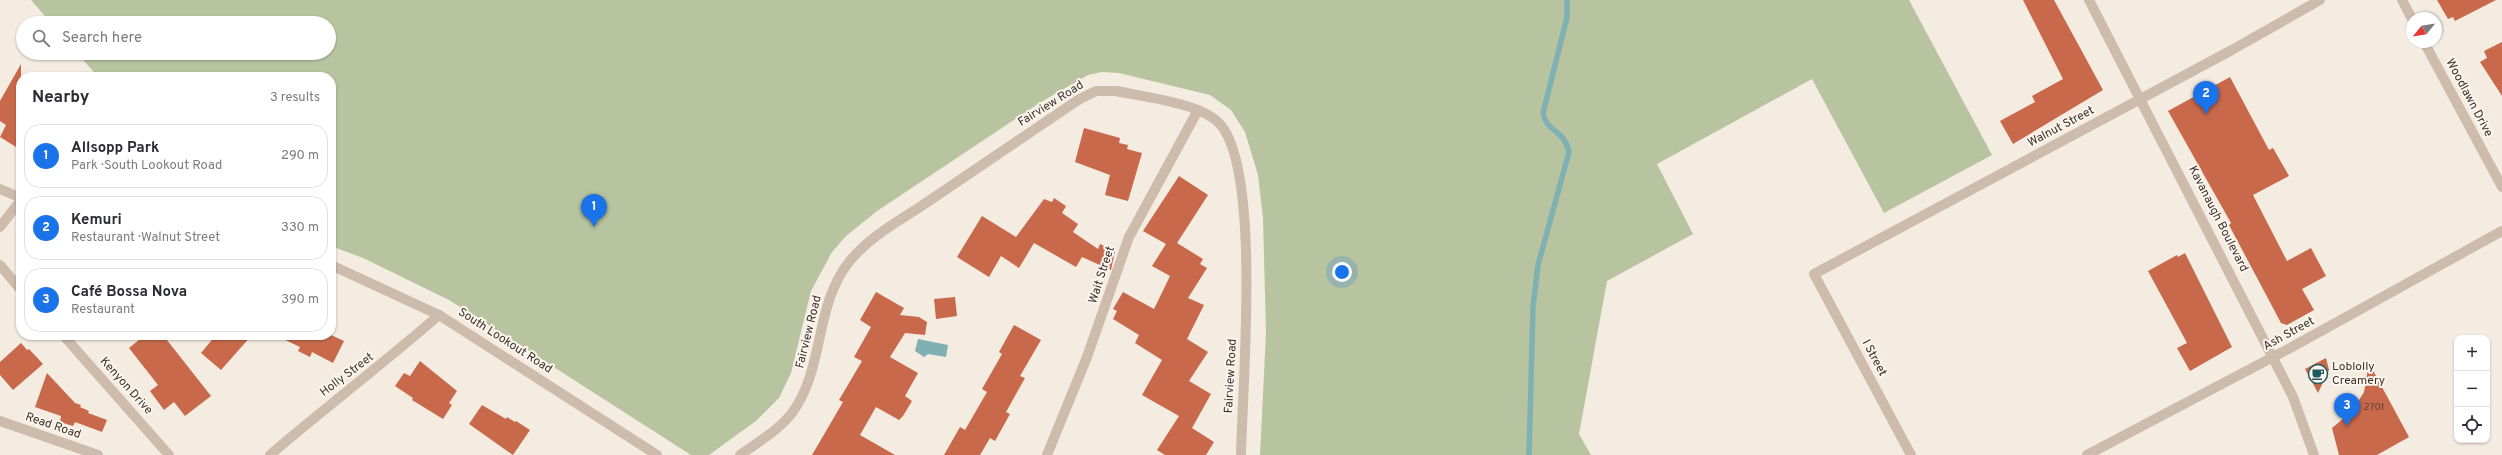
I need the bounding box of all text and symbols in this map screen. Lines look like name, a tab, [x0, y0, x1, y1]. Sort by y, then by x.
north arrow	[2406, 12, 2442, 48]
search box	[16, 16, 336, 60]
icon: search	[30, 27, 52, 49]
text: Search here	[62, 29, 142, 48]
street label: Woodlawn Drive	[2442, 56, 2496, 140]
street label: Fairview Road	[1015, 77, 1087, 131]
pin: 2	[2193, 81, 2219, 114]
text: Nearby	[32, 87, 89, 109]
text: 3 results	[270, 90, 320, 106]
street label: Walnut Street	[2025, 103, 2097, 151]
text: Allsopp Park	[71, 139, 159, 158]
text: 1	[43, 148, 49, 164]
text: 290 m	[281, 148, 319, 164]
text: Park · South Lookout Road	[71, 158, 222, 174]
street label: Kavanaugh Boulevard	[2184, 163, 2252, 275]
pin: 1	[581, 194, 607, 227]
text: Kemuri	[71, 211, 122, 230]
text: 2	[42, 220, 50, 236]
text: 330 m	[281, 220, 319, 236]
text: Restaurant · Walnut Street	[71, 230, 220, 246]
street label: Wait Street	[1085, 244, 1119, 306]
your location	[1332, 262, 1352, 282]
text: Café Bossa Nova	[71, 283, 187, 302]
text: 3	[42, 292, 50, 308]
text: 390 m	[281, 292, 319, 308]
street label: Fairview Road	[792, 294, 826, 370]
text: Restaurant	[71, 302, 135, 318]
street label: South Lookout Road	[455, 305, 555, 377]
street label: Ash Street	[2260, 313, 2318, 355]
map controls	[2454, 335, 2490, 443]
button: +	[2454, 335, 2490, 371]
street label: I Street	[1858, 337, 1890, 379]
street label: Fairview Road	[1221, 338, 1241, 414]
street label: Holly Street	[317, 349, 377, 401]
street label: Kenyon Drive	[96, 354, 156, 418]
place label: Loblolly Creamery	[2332, 359, 2385, 389]
cafe icon: Loblolly Creamery	[2307, 363, 2329, 385]
button: −	[2454, 371, 2490, 407]
pin: 3	[2334, 393, 2360, 426]
house number: 2701	[2363, 401, 2385, 414]
button: locate	[2454, 407, 2490, 443]
street label: Read Road	[23, 409, 83, 443]

